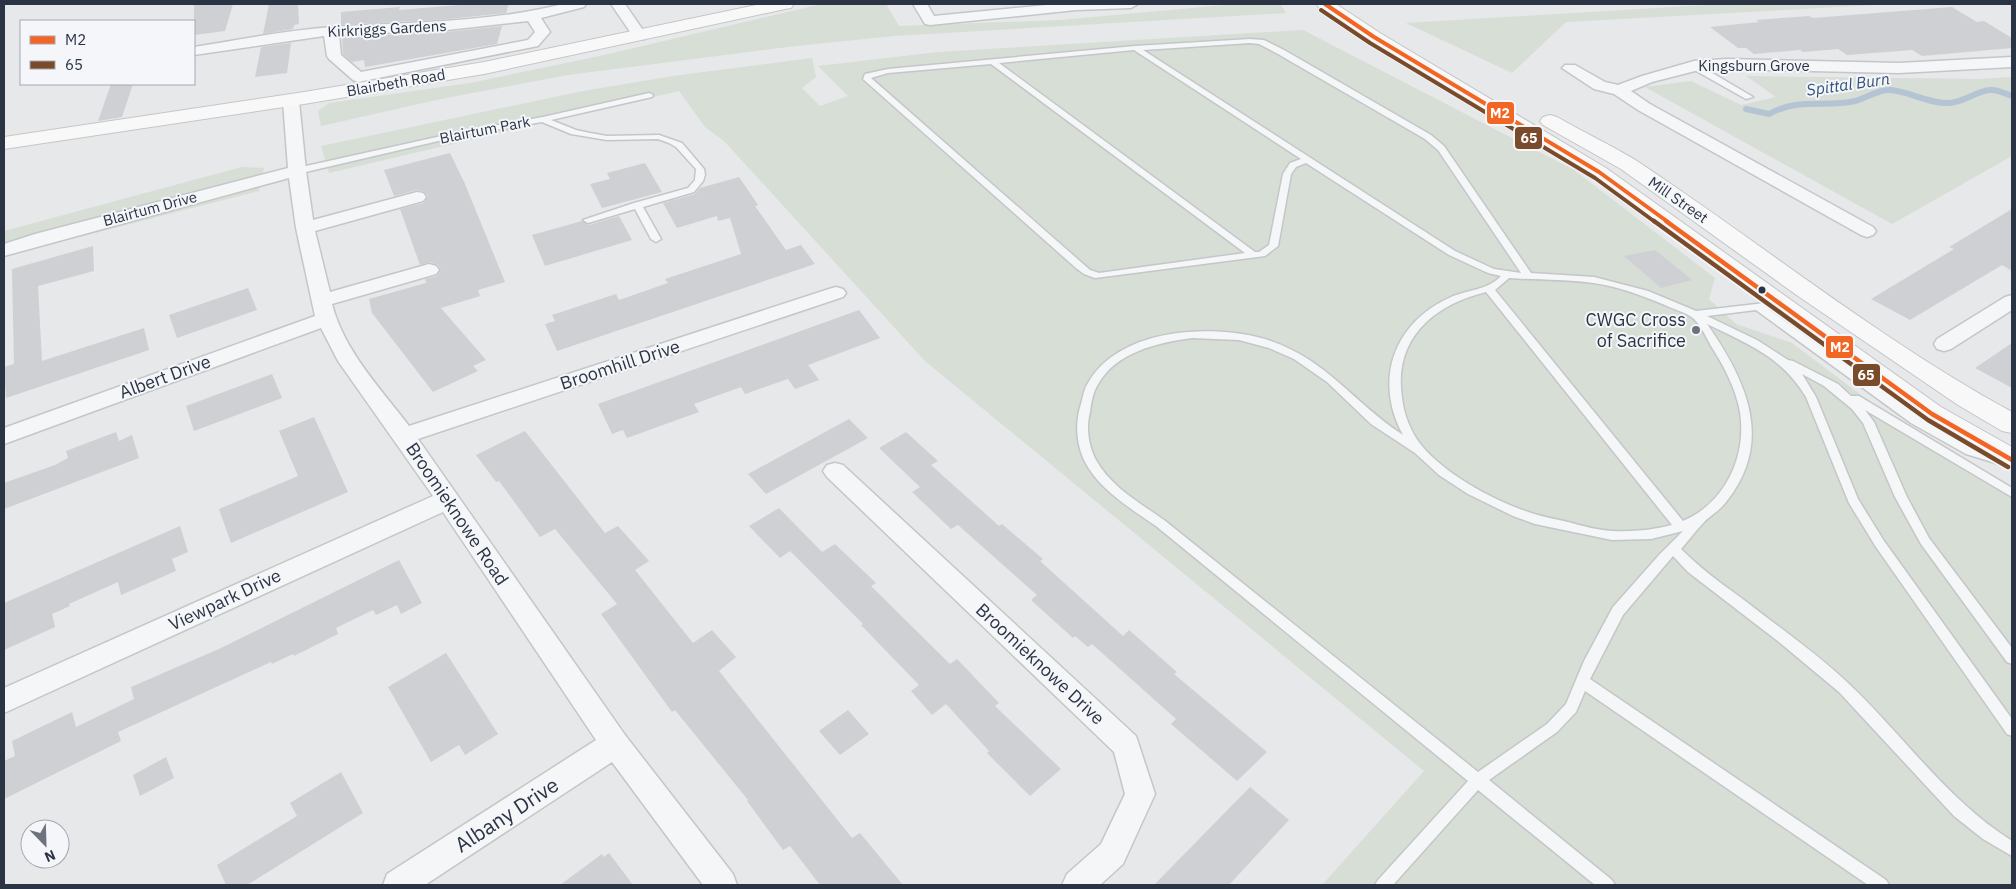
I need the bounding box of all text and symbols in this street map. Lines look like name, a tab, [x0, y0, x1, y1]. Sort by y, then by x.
street label: Kirkriggs Gardens	[327, 16, 447, 41]
legend	[20, 20, 195, 85]
text: M2	[65, 30, 86, 49]
text: 65	[65, 55, 83, 74]
street label: Kingsburn Grove	[1698, 56, 1810, 75]
street label: Blairbeth Road	[345, 64, 447, 101]
water label: Spittal Burn	[1805, 68, 1891, 100]
line badge: M2	[1486, 101, 1515, 125]
text: M2	[1490, 104, 1510, 122]
street label: Blairtum Park	[438, 111, 532, 148]
line badge: 65	[1514, 126, 1543, 150]
text: 65	[1521, 129, 1537, 147]
street label: Mill Street	[1645, 172, 1712, 227]
street label: Blairtum Drive	[101, 187, 199, 230]
unlabelled marker	[1757, 285, 1767, 295]
place label: CWGC Cross of Sacrifice	[1586, 308, 1686, 352]
marker: CWGC Cross of Sacrifice	[1690, 324, 1702, 336]
street label: Broomhill Drive	[557, 334, 683, 395]
line badge: M2	[1825, 335, 1854, 359]
text: M2	[1830, 338, 1850, 356]
street label: Albert Drive	[116, 349, 214, 404]
line badge: 65	[1852, 363, 1881, 387]
text: 65	[1858, 366, 1874, 384]
street label: Broomieknowe Road	[401, 438, 514, 590]
street label: Viewpark Drive	[165, 563, 285, 636]
street label: Broomieknowe Drive	[971, 598, 1110, 729]
street label: Albany Drive	[449, 770, 564, 858]
north arrow	[20, 819, 70, 869]
text: N	[42, 846, 58, 866]

